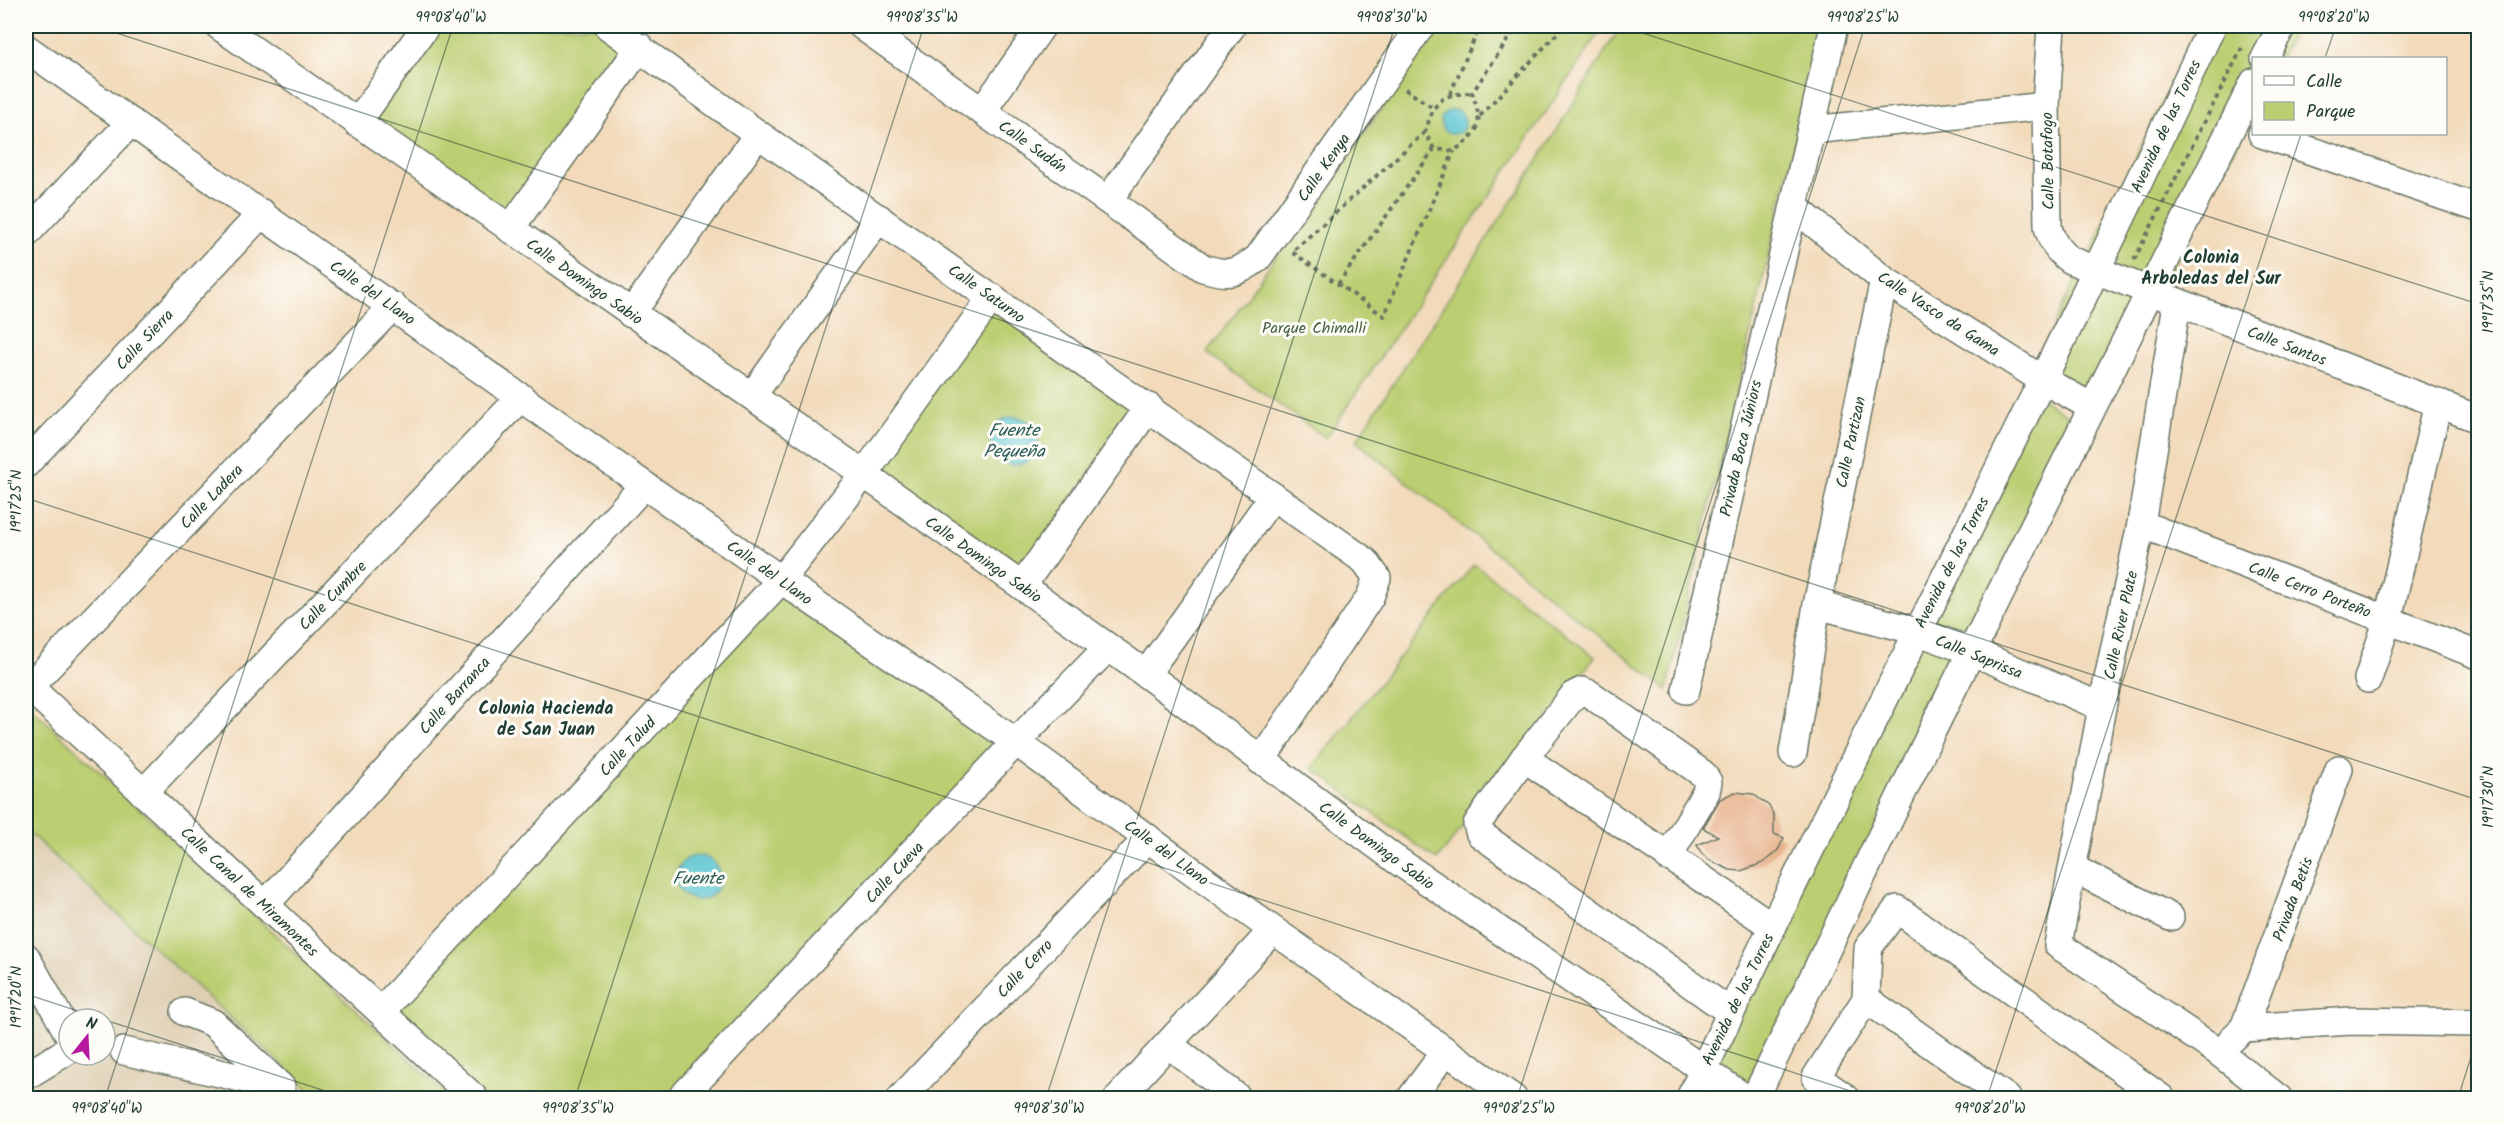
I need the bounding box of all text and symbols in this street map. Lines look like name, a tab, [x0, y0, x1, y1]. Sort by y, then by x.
text: 99°08'40"W	[416, 6, 487, 30]
text: 99°08'35"W	[886, 6, 958, 30]
text: 99°08'30"W	[1356, 6, 1428, 30]
text: 99°08'25"W	[1827, 6, 1899, 30]
text: 99°08'20"W	[2298, 6, 2370, 30]
street label: Avenida de las Torres	[2124, 56, 2208, 197]
legend	[2252, 57, 2447, 135]
text: Calle	[2306, 68, 2342, 97]
text: Parque	[2306, 98, 2355, 127]
street label: Calle Botafogo	[2035, 112, 2062, 210]
street label: Calle Sudán	[993, 114, 1072, 180]
street label: Calle Kenya	[1291, 128, 1357, 207]
street label: Calle Domingo Sabio	[520, 232, 648, 332]
district label: Colonia Arboledas del Sur	[2141, 244, 2282, 294]
street label: Calle del Llano	[324, 254, 420, 332]
street label: Calle Saturno	[942, 258, 1030, 330]
street label: Calle Vasco da Gama	[1872, 265, 2004, 363]
text: 19°17'35"N	[2477, 271, 2501, 333]
street label: Calle Sierra	[110, 304, 180, 376]
park label: Parque Chimalli	[1262, 316, 1367, 341]
street label: Calle Santos	[2243, 320, 2330, 373]
street label: Privada Boca Júniors	[1714, 377, 1769, 519]
street label: Calle Partizan	[1830, 394, 1873, 490]
water label: Fuente Pequeña	[983, 417, 1046, 467]
street label: Calle Ladera	[174, 459, 250, 535]
text: 19°17'25"N	[5, 470, 29, 532]
street label: Avenida de las Torres	[1908, 492, 1996, 633]
street label: Calle Domingo Sabio	[919, 510, 1047, 610]
street label: Calle del Llano	[721, 534, 817, 612]
street label: Calle Cumbre	[293, 555, 373, 637]
street label: Calle Cerro Porteño	[2244, 555, 2375, 625]
street label: Calle River Plate	[2098, 568, 2145, 682]
street label: Calle Saprissa	[1931, 628, 2026, 686]
street label: Calle Barranca	[413, 651, 497, 741]
district label: Colonia Hacienda de San Juan	[478, 695, 614, 745]
street label: Calle Talud	[594, 711, 663, 783]
text: 19°17'30"N	[2477, 766, 2501, 828]
street label: Calle Domingo Sabio	[1313, 796, 1439, 897]
street label: Calle del Llano	[1118, 814, 1214, 893]
street label: Calle Canal de Miramontes	[174, 821, 324, 963]
street label: Calle Cueva	[860, 836, 931, 910]
street label: Privada Betis	[2267, 854, 2320, 945]
water label: Fuente	[673, 865, 725, 894]
street label: Avenida de las Torres	[1695, 929, 1781, 1070]
street label: Calle Cerro	[991, 934, 1059, 1004]
text: 19°17'20"N	[5, 966, 29, 1028]
north arrow	[57, 1007, 117, 1067]
text: N	[83, 1011, 100, 1038]
text: 99°08'40"W	[72, 1097, 143, 1121]
text: 99°08'35"W	[542, 1097, 614, 1121]
text: 99°08'30"W	[1013, 1097, 1085, 1121]
text: 99°08'25"W	[1483, 1097, 1555, 1121]
text: 99°08'20"W	[1954, 1097, 2026, 1121]

